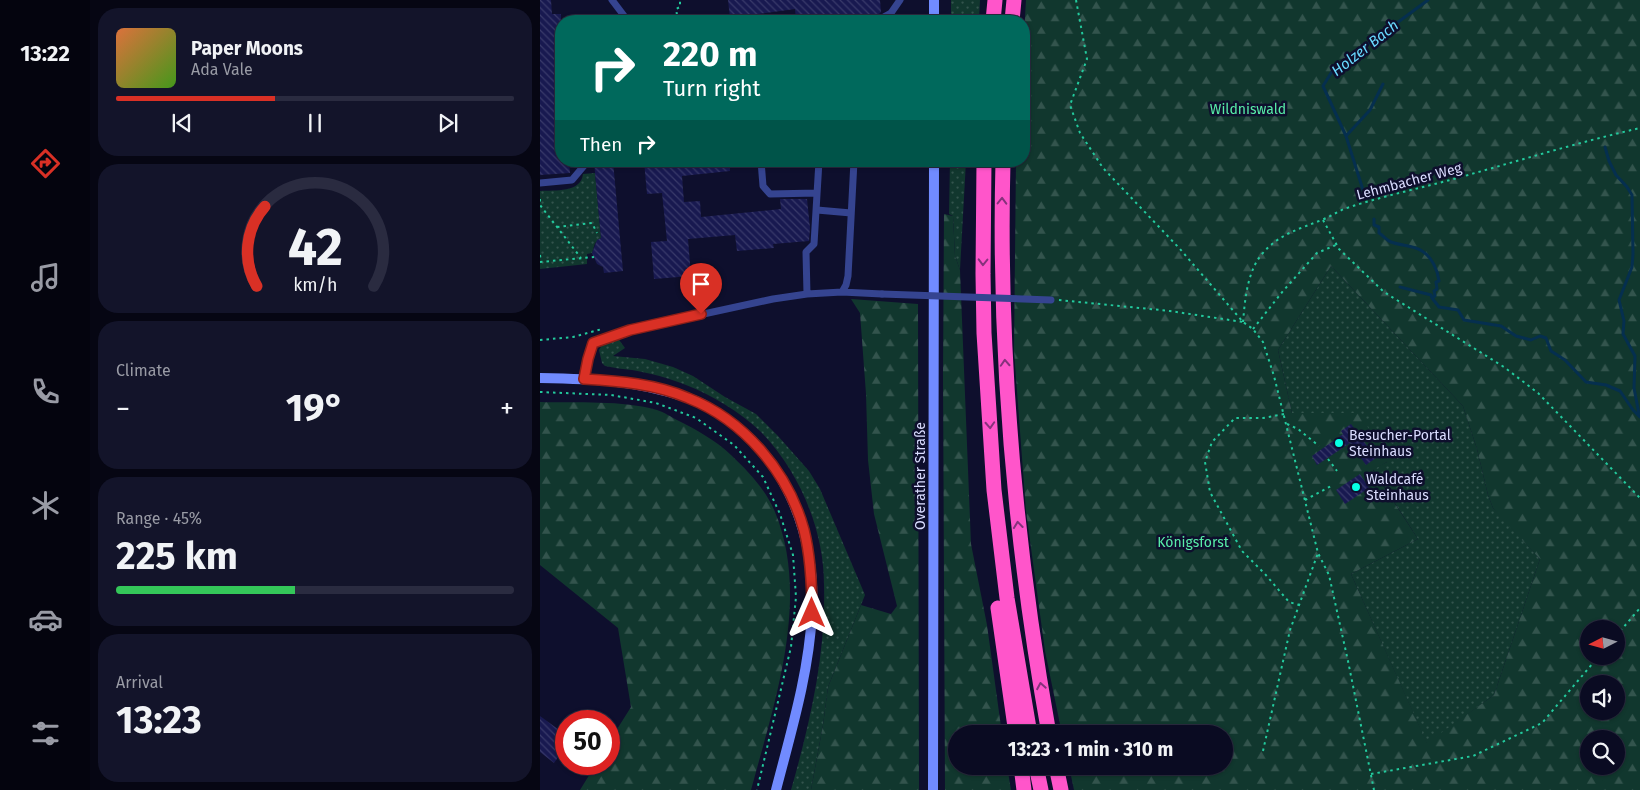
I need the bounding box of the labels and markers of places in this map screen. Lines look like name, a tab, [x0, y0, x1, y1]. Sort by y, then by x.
pin	[680, 263, 722, 314]
place label: Besucher-Portal Steinhaus	[1349, 427, 1451, 460]
marker: Besucher-Portal Steinhaus	[1333, 437, 1345, 449]
place label: Waldcafé Steinhaus	[1366, 471, 1429, 504]
marker: Waldcafé Steinhaus	[1350, 481, 1362, 493]

